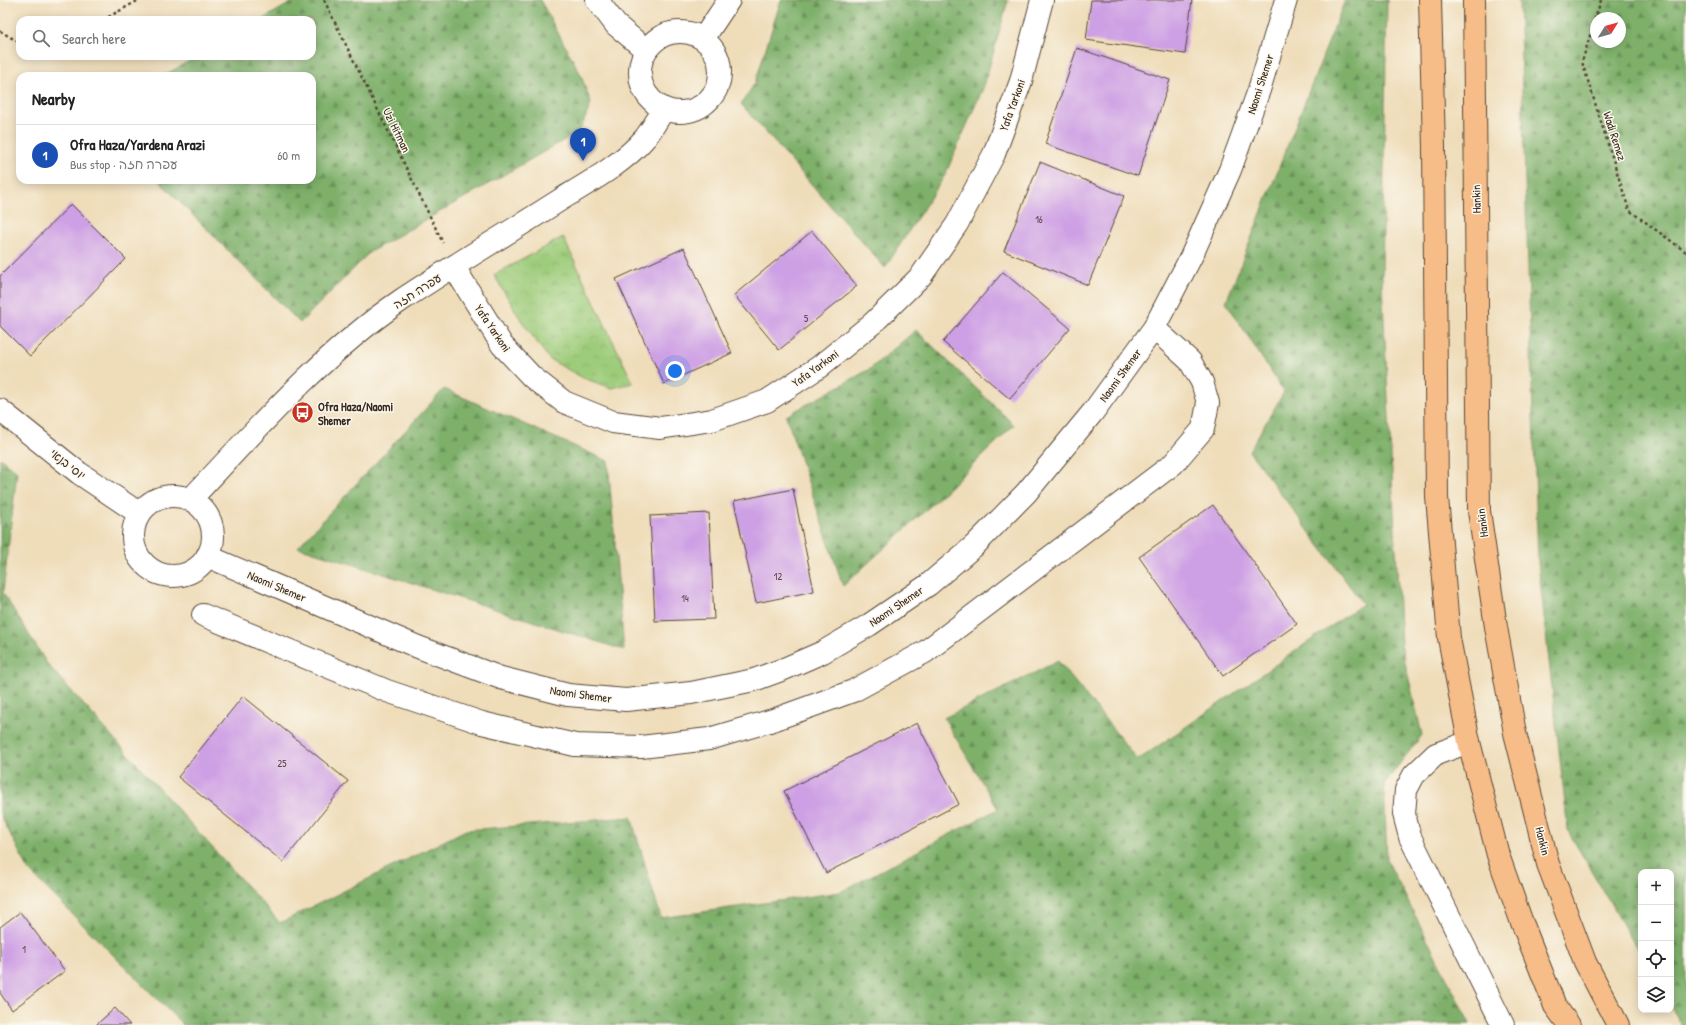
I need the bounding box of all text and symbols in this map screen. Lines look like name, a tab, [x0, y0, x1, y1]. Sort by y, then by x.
north arrow	[1590, 12, 1626, 48]
search box	[16, 16, 316, 60]
icon: search	[30, 27, 52, 49]
text: Search here	[62, 28, 126, 49]
street label: Naomi Shemer	[1242, 51, 1278, 116]
street label: Yafa Yarkoni	[995, 77, 1029, 133]
text: Nearby	[32, 87, 75, 110]
street label: Uzi Hitman	[379, 105, 415, 155]
street label: Wadi Remez	[1599, 109, 1631, 163]
pin: 1	[570, 128, 596, 161]
text: Ofra Haza/Yardena Arazi	[70, 134, 205, 155]
text: 1	[43, 146, 47, 164]
text: 60 m	[277, 146, 300, 164]
text: Bus stop · עפרה חזה	[70, 155, 177, 173]
street label: Hankin	[1467, 184, 1485, 214]
house number: 16	[1035, 213, 1043, 226]
street label: עפרה חזה	[390, 269, 444, 313]
street label: Yafa Yarkoni	[471, 301, 515, 355]
house number: 5	[804, 312, 809, 325]
street label: Naomi Shemer	[1095, 344, 1145, 405]
street label: Yafa Yarkoni	[788, 345, 842, 391]
your location	[665, 361, 685, 381]
place label: Ofra Haza/Naomi Shemer	[318, 398, 393, 429]
bus stop icon: Ofra Haza/Naomi Shemer	[290, 400, 316, 426]
street label: יוסי בנאי	[47, 445, 89, 483]
street label: Hankin	[1472, 508, 1492, 538]
street label: Naomi Shemer	[245, 566, 309, 606]
house number: 12	[774, 570, 782, 583]
street label: Naomi Shemer	[865, 581, 927, 630]
house number: 14	[681, 592, 689, 605]
street label: Naomi Shemer	[549, 681, 613, 707]
house number: 25	[278, 757, 287, 770]
street label: Hankin	[1531, 825, 1555, 857]
map controls	[1638, 869, 1674, 1013]
button: +	[1638, 869, 1674, 905]
button: −	[1638, 905, 1674, 941]
button: locate	[1638, 941, 1674, 977]
house number: 1	[22, 943, 26, 956]
button: layers	[1638, 977, 1674, 1013]

